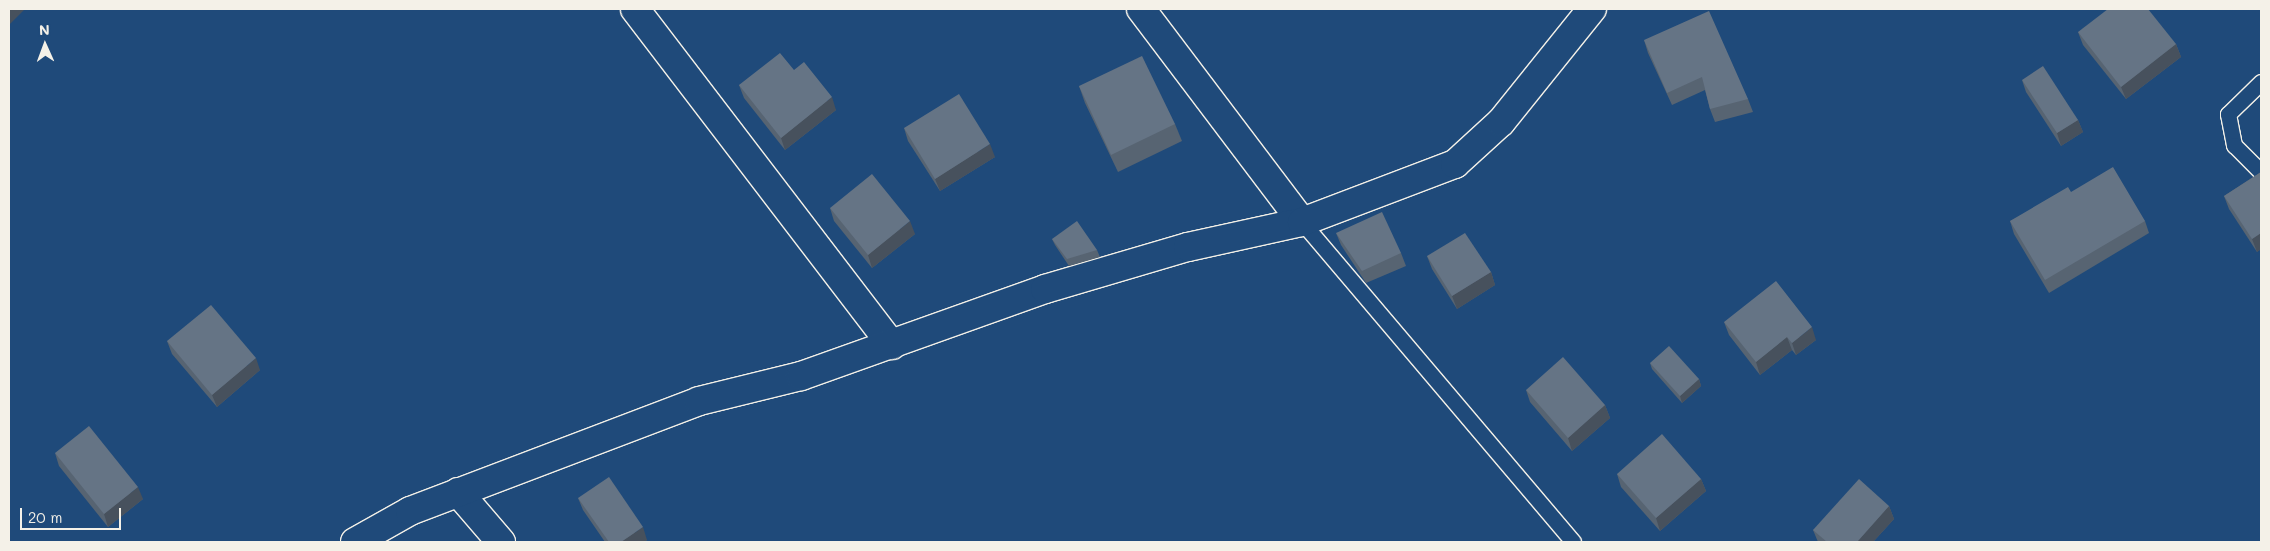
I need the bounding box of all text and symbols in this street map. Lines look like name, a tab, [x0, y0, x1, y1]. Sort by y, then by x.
north arrow	[20, 20, 70, 70]
text: N	[39, 20, 50, 39]
scale bar	[22, 498, 124, 530]
text: 20 m	[28, 507, 62, 527]

